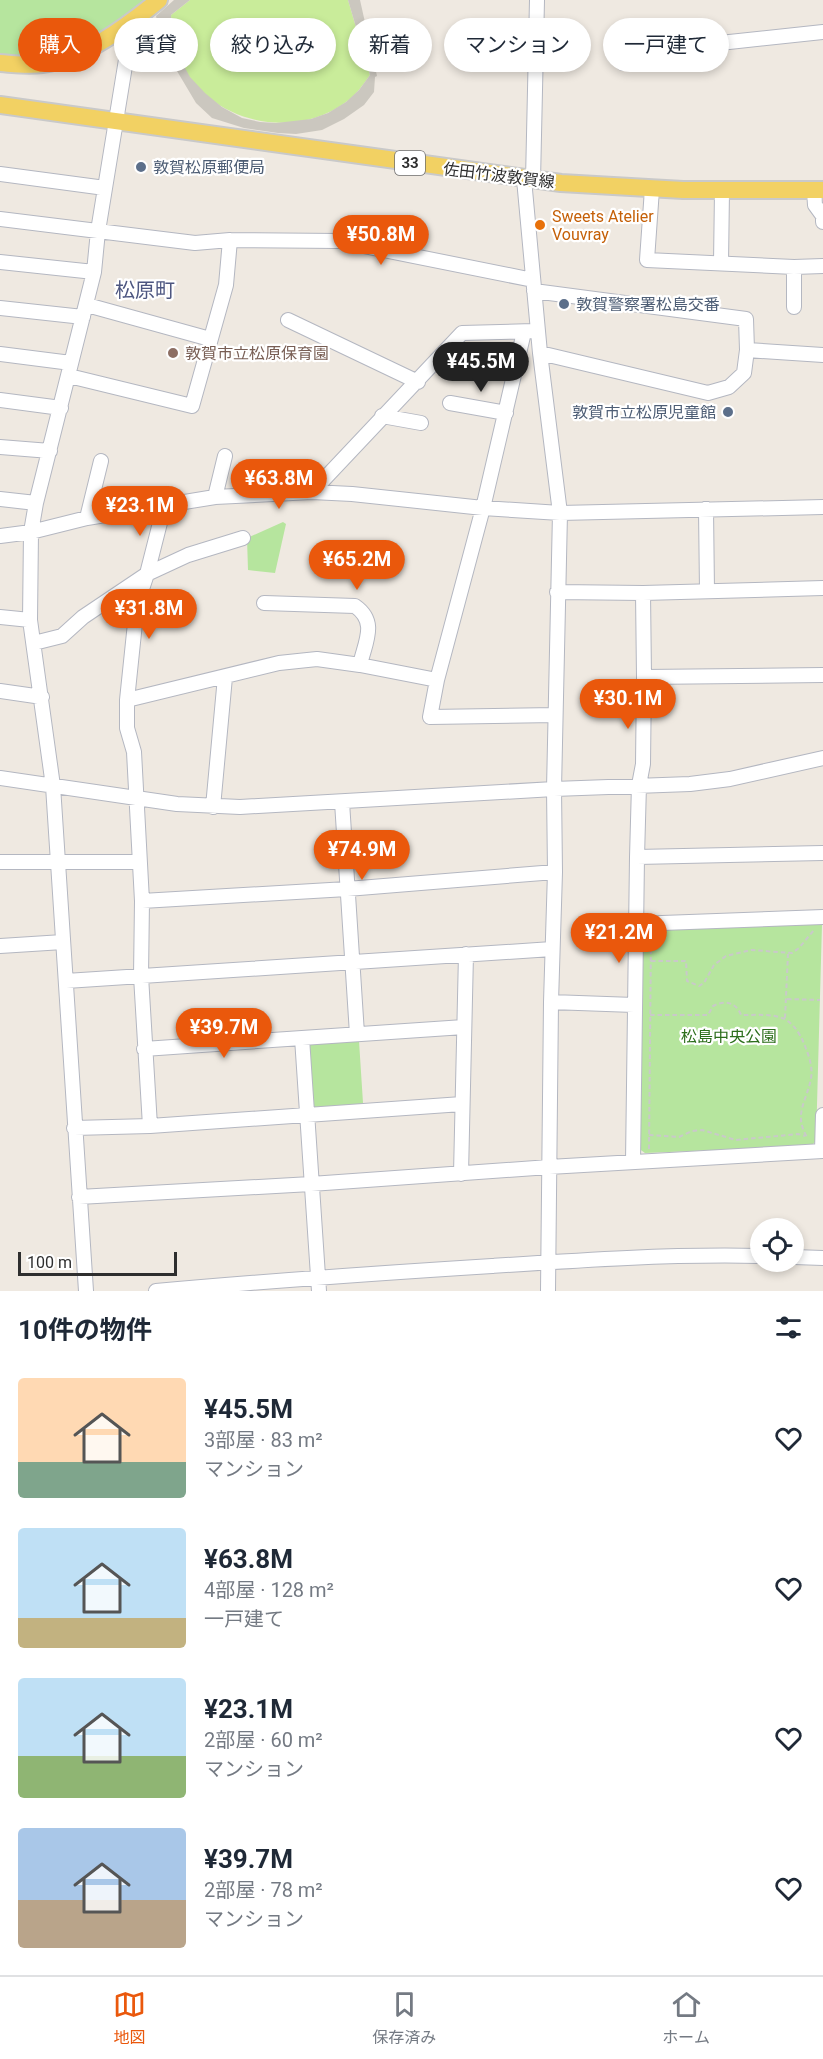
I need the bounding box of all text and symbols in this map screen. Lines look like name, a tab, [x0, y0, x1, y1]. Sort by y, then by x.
chip: 購入	[18, 18, 102, 72]
chip: 賃貸	[114, 18, 198, 72]
chip: 絞り込み	[210, 18, 336, 72]
chip: 新着	[348, 18, 432, 72]
chip: マンション	[444, 18, 591, 72]
chip: 一戸建て	[603, 18, 729, 72]
road number: 33	[395, 151, 425, 175]
place label: 敦賀松原郵便局	[153, 158, 265, 177]
street label: 佐田竹波敦賀線	[442, 159, 556, 192]
marker: 敦賀松原郵便局	[134, 160, 148, 174]
place label: Sweets Atelier Vouvray	[552, 207, 654, 244]
pin: ¥50.8M	[332, 215, 430, 266]
marker: Sweets Atelier Vouvray	[533, 218, 547, 232]
text: ¥50.8M	[347, 222, 415, 246]
district label: 松原町	[115, 278, 175, 302]
place label: 敦賀警察署松島交番	[576, 295, 720, 314]
marker: 敦賀警察署松島交番	[557, 297, 571, 311]
pin: ¥45.5M	[432, 342, 530, 393]
place label: 敦賀市立松原保育園	[185, 344, 329, 363]
marker: 敦賀市立松原保育園	[166, 346, 180, 360]
text: ¥45.5M	[447, 349, 515, 373]
place label: 敦賀市立松原児童館	[572, 403, 716, 422]
marker: 敦賀市立松原児童館	[721, 405, 735, 419]
pin: ¥63.8M	[230, 459, 328, 510]
text: ¥63.8M	[245, 466, 313, 490]
pin: ¥23.1M	[91, 486, 189, 537]
text: ¥23.1M	[106, 493, 174, 517]
pin: ¥65.2M	[308, 540, 406, 591]
text: ¥65.2M	[323, 547, 391, 571]
pin: ¥31.8M	[100, 589, 198, 640]
text: ¥31.8M	[115, 596, 183, 620]
pin: ¥30.1M	[579, 679, 677, 730]
text: ¥30.1M	[594, 686, 662, 710]
pin: ¥74.9M	[313, 830, 411, 881]
text: ¥74.9M	[328, 837, 396, 861]
pin: ¥21.2M	[570, 913, 668, 964]
text: ¥21.2M	[585, 920, 653, 944]
pin: ¥39.7M	[175, 1008, 273, 1059]
text: ¥39.7M	[190, 1015, 258, 1039]
park label: 松島中央公園	[681, 1027, 777, 1046]
map controls	[750, 1218, 804, 1272]
button: locate	[750, 1218, 804, 1272]
scale bar	[18, 1249, 177, 1276]
text: 100 m	[27, 1253, 72, 1272]
icon: filters	[772, 1311, 805, 1344]
text: 10件の物件	[18, 1315, 152, 1345]
text: ¥45.5M	[204, 1394, 293, 1424]
icon: home	[66, 1402, 138, 1474]
icon: heart	[772, 1422, 805, 1455]
text: 3部屋 · 83 m²	[204, 1428, 323, 1452]
text: マンション	[204, 1457, 304, 1481]
text: ¥63.8M	[204, 1544, 293, 1574]
icon: home	[66, 1552, 138, 1624]
icon: heart	[772, 1572, 805, 1605]
text: 4部屋 · 128 m²	[204, 1578, 334, 1602]
text: 一戸建て	[204, 1607, 284, 1631]
text: ¥23.1M	[204, 1694, 293, 1724]
icon: home	[66, 1702, 138, 1774]
icon: heart	[772, 1722, 805, 1755]
text: 2部屋 · 60 m²	[204, 1728, 323, 1752]
text: マンション	[204, 1757, 304, 1781]
text: ¥39.7M	[204, 1844, 293, 1874]
icon: home	[66, 1852, 138, 1924]
icon: heart	[772, 1872, 805, 1905]
text: 2部屋 · 78 m²	[204, 1878, 323, 1902]
text: マンション	[204, 1907, 304, 1931]
tab: 地図	[113, 1988, 146, 2048]
tab: 保存済み	[372, 1988, 436, 2048]
tab: ホーム	[662, 1988, 710, 2048]

